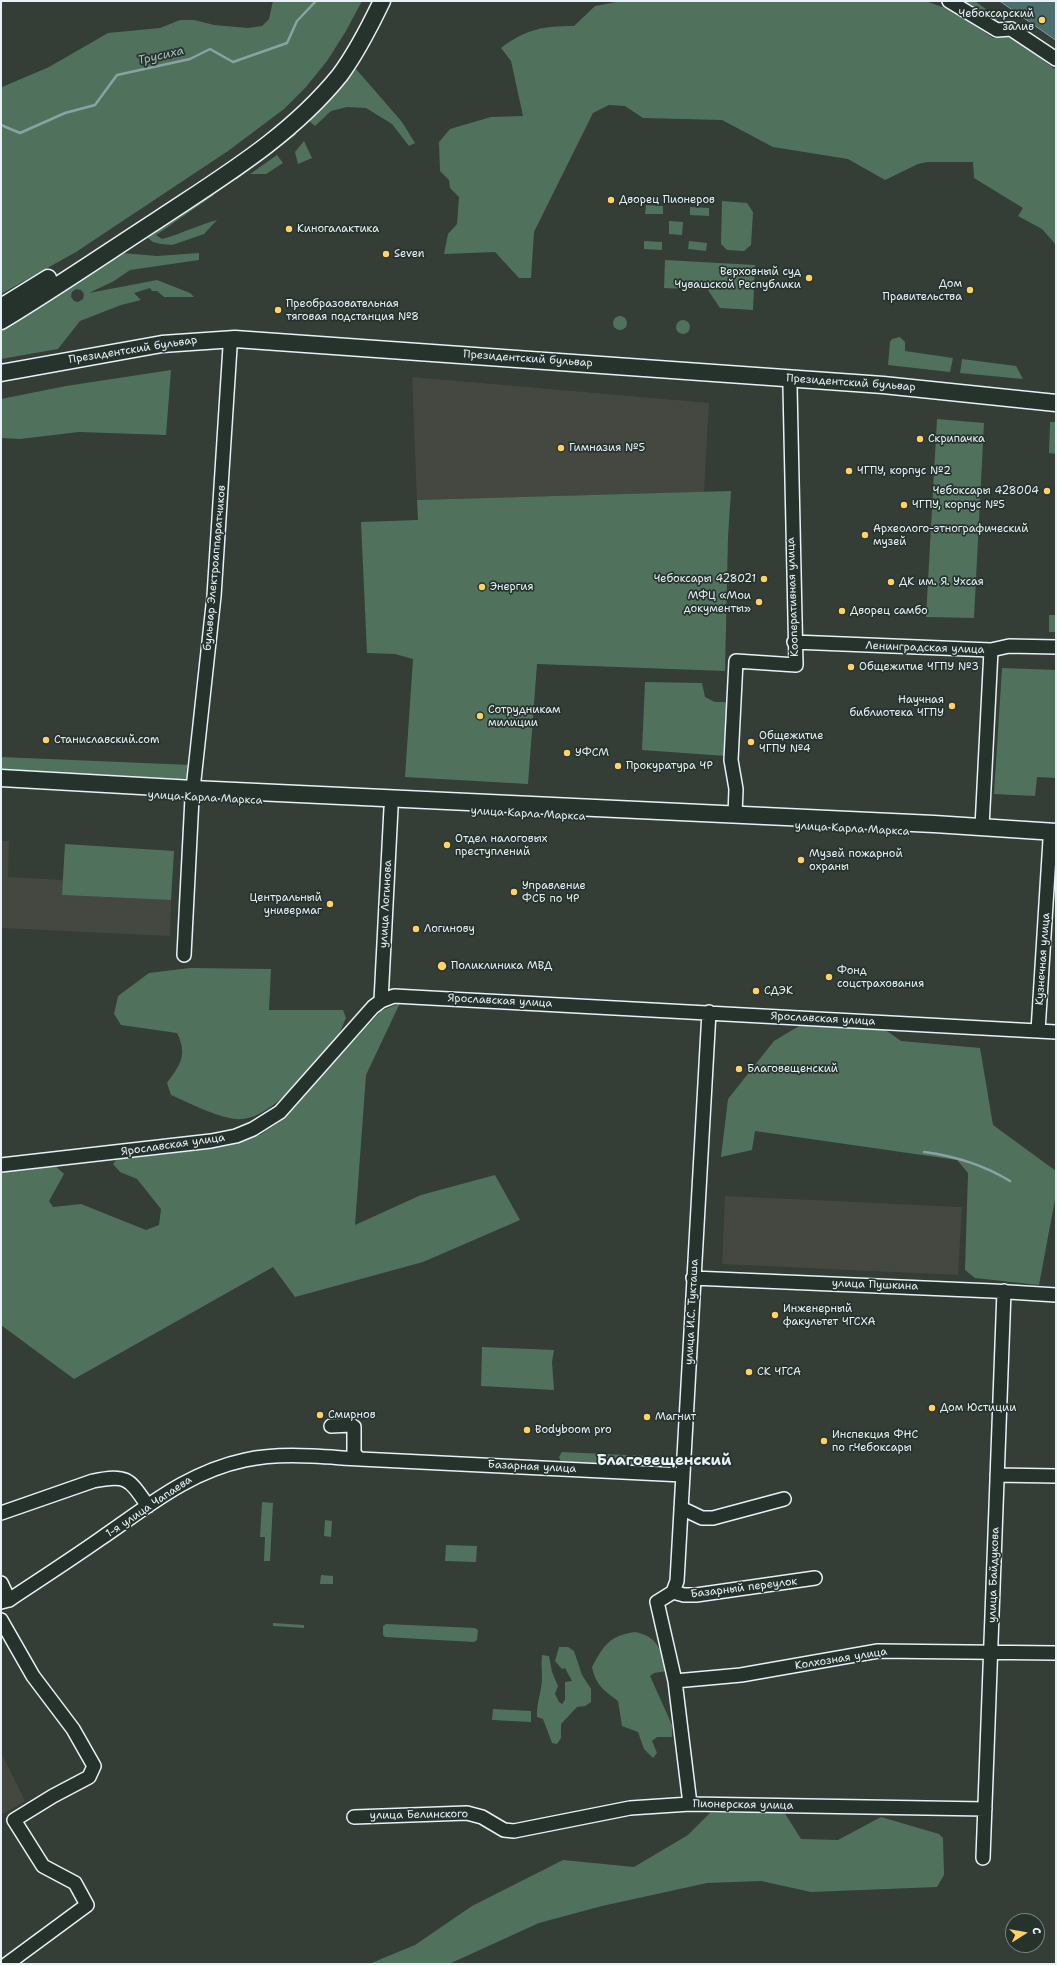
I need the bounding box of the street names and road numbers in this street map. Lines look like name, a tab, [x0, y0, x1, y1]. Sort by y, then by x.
street label: Президентский бульвар	[68, 333, 198, 367]
street label: Президентский бульвар	[463, 348, 593, 370]
street label: Президентский бульвар	[786, 372, 916, 394]
street label: бульвар Электроаппаратчиков	[201, 485, 229, 651]
street label: Кооперативная улица	[784, 537, 802, 657]
street label: Ленинградская улица	[865, 639, 985, 657]
street label: улица Карла Маркса	[147, 788, 263, 808]
street label: улица Карла Маркса	[470, 804, 586, 824]
street label: улица Карла Маркса	[794, 819, 910, 839]
street label: улица Логинова	[377, 860, 395, 948]
street label: Кузнечная улица	[1033, 912, 1053, 1006]
street label: Ярославская улица	[447, 992, 553, 1010]
street label: Ярославская улица	[770, 1010, 876, 1028]
street label: Ярославская улица	[120, 1131, 226, 1159]
street label: улица И.С. Тукташа	[683, 1259, 701, 1365]
street label: улица Пушкина	[832, 1277, 918, 1293]
street label: Базарная улица	[487, 1458, 577, 1476]
street label: 1-я улица Чапаева	[104, 1473, 194, 1541]
street label: улица Байдукова	[986, 1527, 1002, 1623]
street label: Базарный переулок	[690, 1575, 798, 1601]
street label: Колхозная улица	[794, 1645, 888, 1673]
street label: Пионерская улица	[693, 1798, 793, 1812]
street label: улица Белинского	[370, 1808, 468, 1822]

